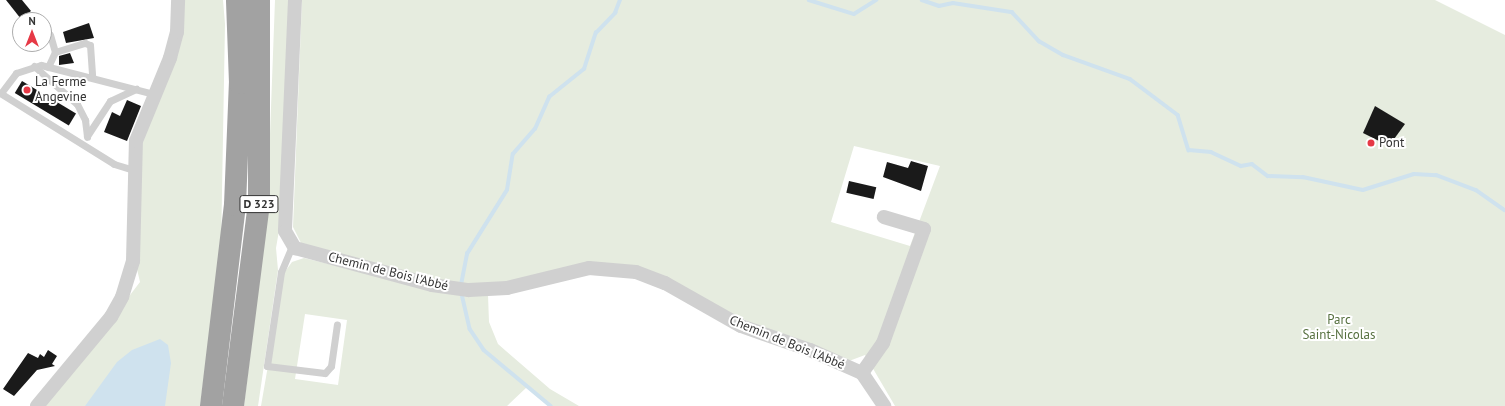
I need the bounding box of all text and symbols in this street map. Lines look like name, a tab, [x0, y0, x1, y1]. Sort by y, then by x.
north arrow	[12, 12, 52, 52]
text: N	[28, 14, 36, 28]
place label: La Ferme Angevine	[35, 75, 86, 106]
marker: La Ferme Angevine	[22, 85, 32, 95]
place label: Pont	[1379, 135, 1404, 151]
marker: Pont	[1366, 138, 1376, 148]
road number: D 323	[239, 194, 279, 214]
street label: Chemin de Bois l'Abbé	[326, 250, 450, 294]
street label: Chemin de Bois l'Abbé	[727, 313, 847, 373]
park label: Parc Saint-Nicolas	[1302, 313, 1376, 344]

